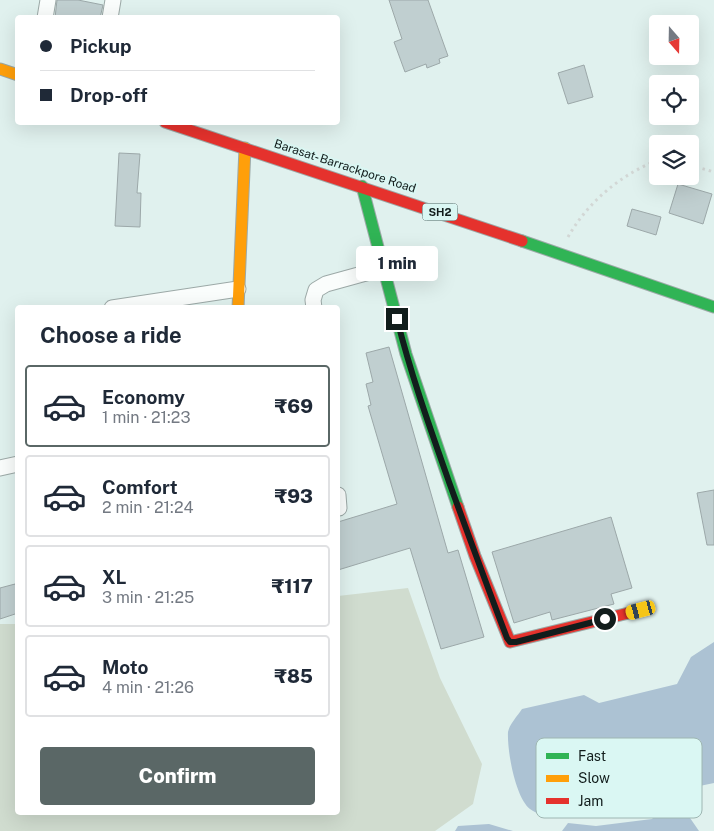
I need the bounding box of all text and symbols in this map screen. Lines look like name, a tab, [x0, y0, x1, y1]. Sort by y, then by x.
north arrow	[649, 15, 699, 65]
map controls	[649, 15, 699, 185]
text: Pickup	[70, 35, 132, 57]
button: locate	[649, 75, 699, 125]
text: Drop-off	[70, 84, 147, 106]
button: layers	[649, 135, 699, 185]
street label: Barasat- Barrackpore Road	[272, 136, 418, 196]
road number: SH2	[422, 203, 458, 220]
callout: 1 min	[356, 246, 438, 282]
text: 1 min	[377, 254, 417, 273]
route end	[386, 308, 408, 330]
text: Choose a ride	[40, 322, 182, 348]
icon: car	[42, 384, 87, 429]
text: Economy	[102, 386, 185, 408]
text: ₹69	[275, 395, 313, 417]
text: 1 min · 21:23	[102, 408, 190, 427]
icon: car	[42, 474, 87, 519]
text: Comfort	[102, 476, 178, 498]
text: ₹93	[275, 485, 313, 507]
text: 2 min · 21:24	[102, 498, 193, 517]
icon: car	[42, 564, 87, 609]
text: XL	[102, 566, 127, 588]
text: ₹117	[272, 575, 313, 597]
text: 3 min · 21:25	[102, 588, 194, 607]
car	[624, 599, 657, 621]
route start	[594, 608, 616, 630]
icon: car	[42, 654, 87, 699]
text: Moto	[102, 656, 148, 678]
text: ₹85	[274, 665, 313, 687]
text: 4 min · 21:26	[102, 678, 194, 697]
legend	[536, 738, 702, 818]
button: Confirm	[40, 747, 315, 805]
text: Fast	[578, 748, 606, 764]
text: Slow	[578, 770, 610, 786]
text: Jam	[578, 793, 603, 809]

